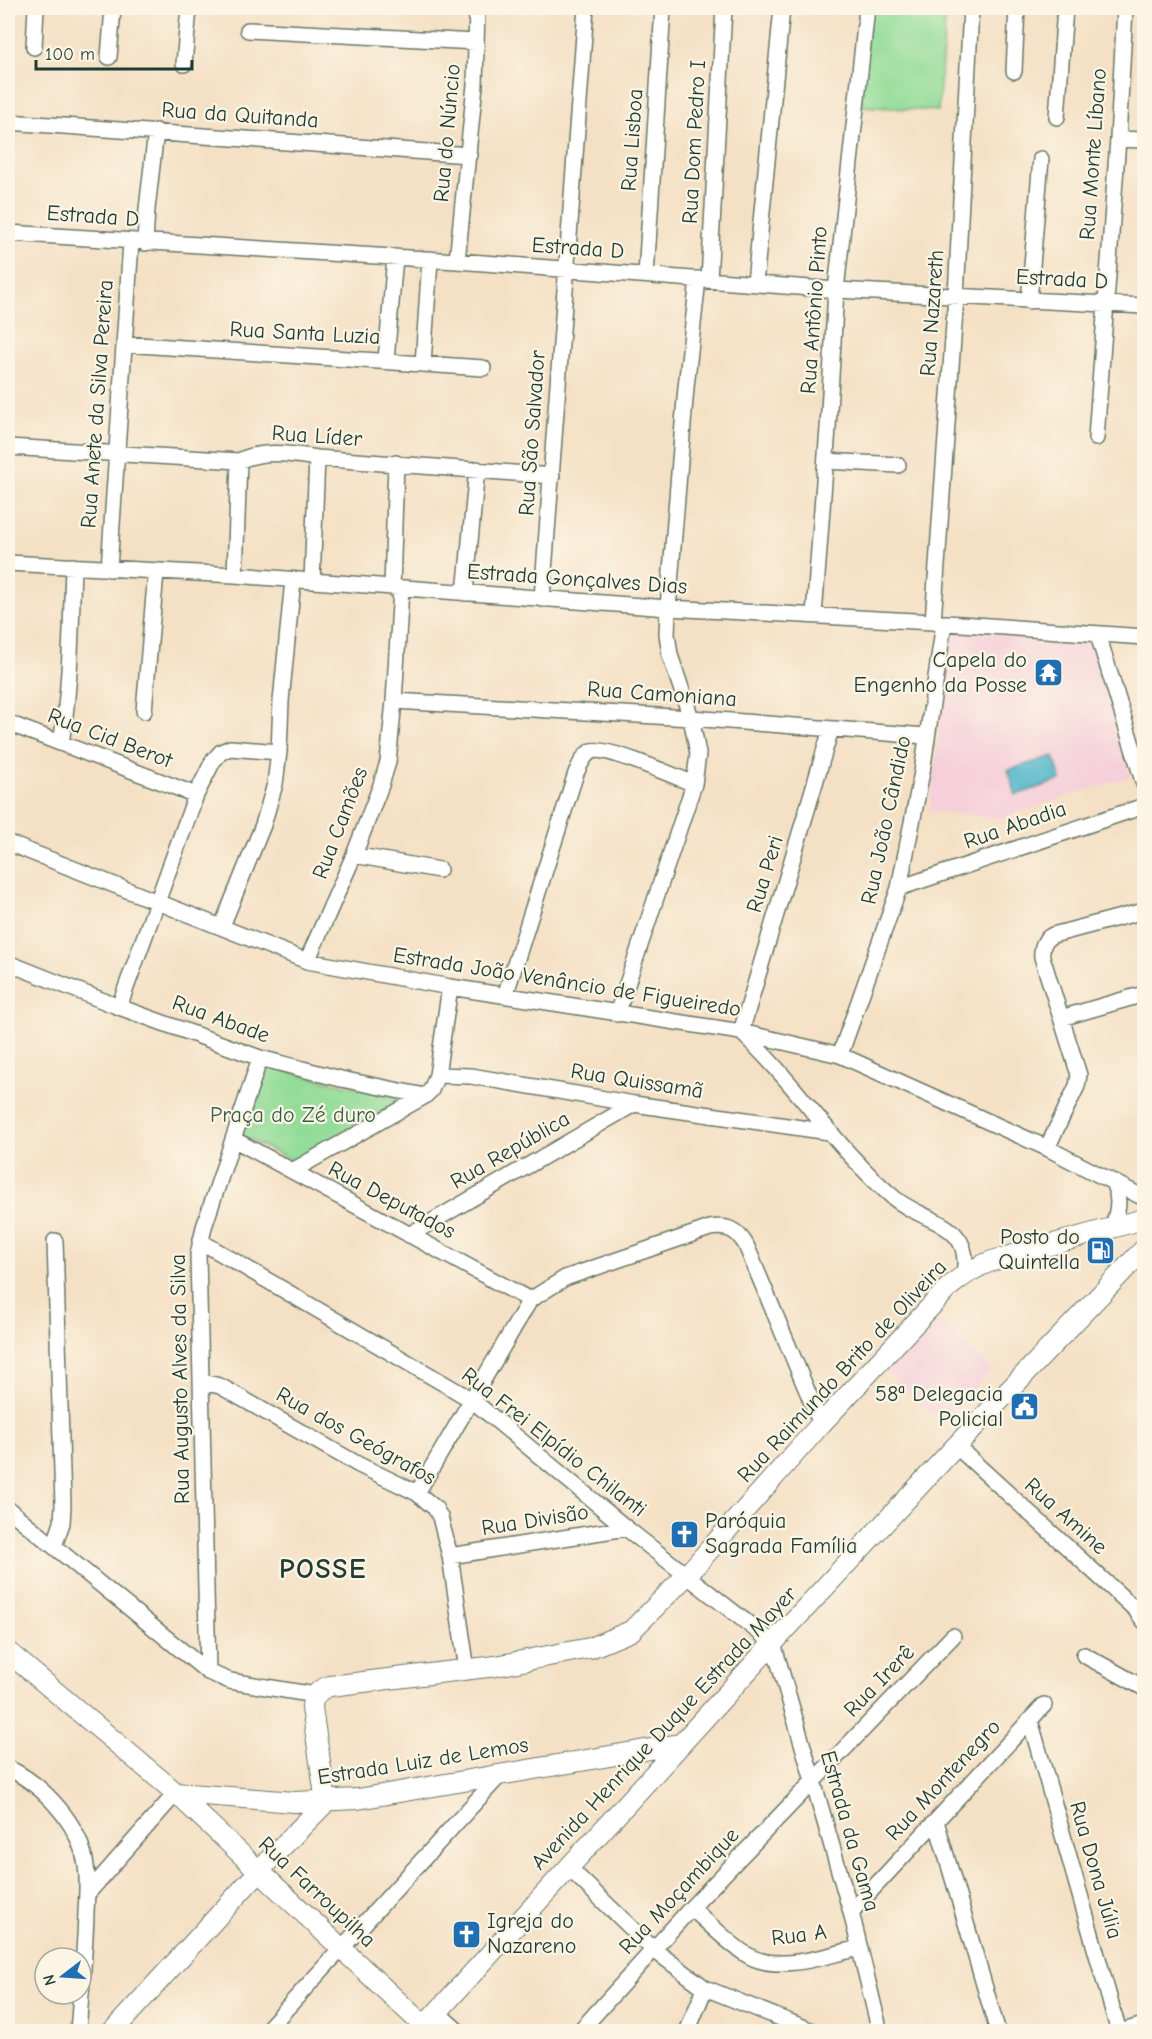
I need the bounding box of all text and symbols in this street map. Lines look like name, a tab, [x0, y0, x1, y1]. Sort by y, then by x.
scale bar	[36, 33, 192, 71]
text: 100 m	[45, 44, 95, 65]
street label: Rua Dom Pedro I	[677, 59, 711, 225]
street label: Rua do Núncio	[428, 63, 466, 203]
street label: Rua Monte Líbano	[1074, 67, 1112, 241]
street label: Rua Lisboa	[615, 88, 649, 192]
street label: Rua da Quitanda	[161, 97, 319, 133]
street label: Estrada D	[46, 200, 140, 232]
street label: Rua Antônio Pinto	[795, 225, 833, 395]
street label: Estrada D	[531, 232, 625, 264]
street label: Rua Nazareth	[915, 249, 949, 377]
street label: Estrada D	[1015, 264, 1109, 294]
street label: Rua Anete da Silva Pereira	[75, 279, 119, 529]
street label: Rua Santa Luzia	[229, 316, 381, 350]
street label: Rua São Salvador	[513, 349, 551, 517]
street label: Rua Líder	[271, 420, 363, 452]
street label: Estrada Gonçalves Dias	[466, 558, 688, 600]
place label: Capela do Engenho da Posse	[853, 647, 1027, 698]
temple icon: Capela do Engenho da Posse	[1032, 657, 1064, 689]
street label: Rua Camoniana	[586, 676, 738, 712]
street label: Rua Cid Berot	[44, 702, 177, 774]
street label: Rua João Cândido	[855, 733, 917, 907]
street label: Rua Camões	[307, 763, 373, 883]
street label: Rua Abadia	[960, 795, 1070, 855]
street label: Rua Peri	[741, 832, 789, 916]
street label: Estrada João Venâncio de Figueiredo	[391, 942, 743, 1022]
street label: Rua Abade	[169, 989, 273, 1049]
street label: Rua Quissamã	[569, 1058, 705, 1104]
park label: Praça do Zé duro	[210, 1102, 376, 1128]
street label: Rua República	[446, 1105, 574, 1195]
street label: Rua Deputados	[324, 1156, 460, 1244]
place label: Posto do Quintella	[998, 1224, 1080, 1275]
fuel station icon: Posto do Quintella	[1085, 1234, 1117, 1266]
street label: Rua Augusto Alves da Silva	[165, 1254, 195, 1504]
street label: Rua Raimundo Brito de Oliveira	[732, 1254, 952, 1488]
street label: Rua Frei Elpídio Chilanti	[456, 1362, 652, 1522]
street label: Rua dos Geógrafos	[271, 1381, 441, 1491]
place label: 58ª Delegacia Policial	[875, 1381, 1003, 1432]
public building icon: 58ª Delegacia Policial	[1008, 1391, 1040, 1423]
street label: Rua Amine	[1019, 1472, 1113, 1560]
street label: Rua Divisão	[480, 1499, 590, 1541]
place label: Paróquia Sagrada Família	[705, 1508, 857, 1559]
church icon: Paróquia Sagrada Família	[668, 1518, 700, 1550]
district label: POSSE	[279, 1553, 367, 1585]
street label: Avenida Henrique Duque Estrada Mayer	[526, 1581, 802, 1875]
street label: Rua Irerê	[838, 1640, 920, 1722]
street label: Rua Montenegro	[880, 1714, 1006, 1846]
street label: Estrada Luiz de Lemos	[316, 1731, 530, 1791]
street label: Estrada da Gama	[815, 1748, 885, 1914]
street label: Rua Dona Júlia	[1064, 1798, 1128, 1942]
street label: Rua Moçambique	[614, 1822, 744, 1960]
street label: Rua Farroupilha	[253, 1831, 381, 1953]
place label: Igreja do Nazareno	[487, 1908, 576, 1959]
church icon: Igreja do Nazareno	[450, 1918, 482, 1950]
street label: Rua A	[770, 1919, 829, 1951]
north arrow	[33, 1946, 93, 2006]
text: N	[39, 1972, 60, 1988]

